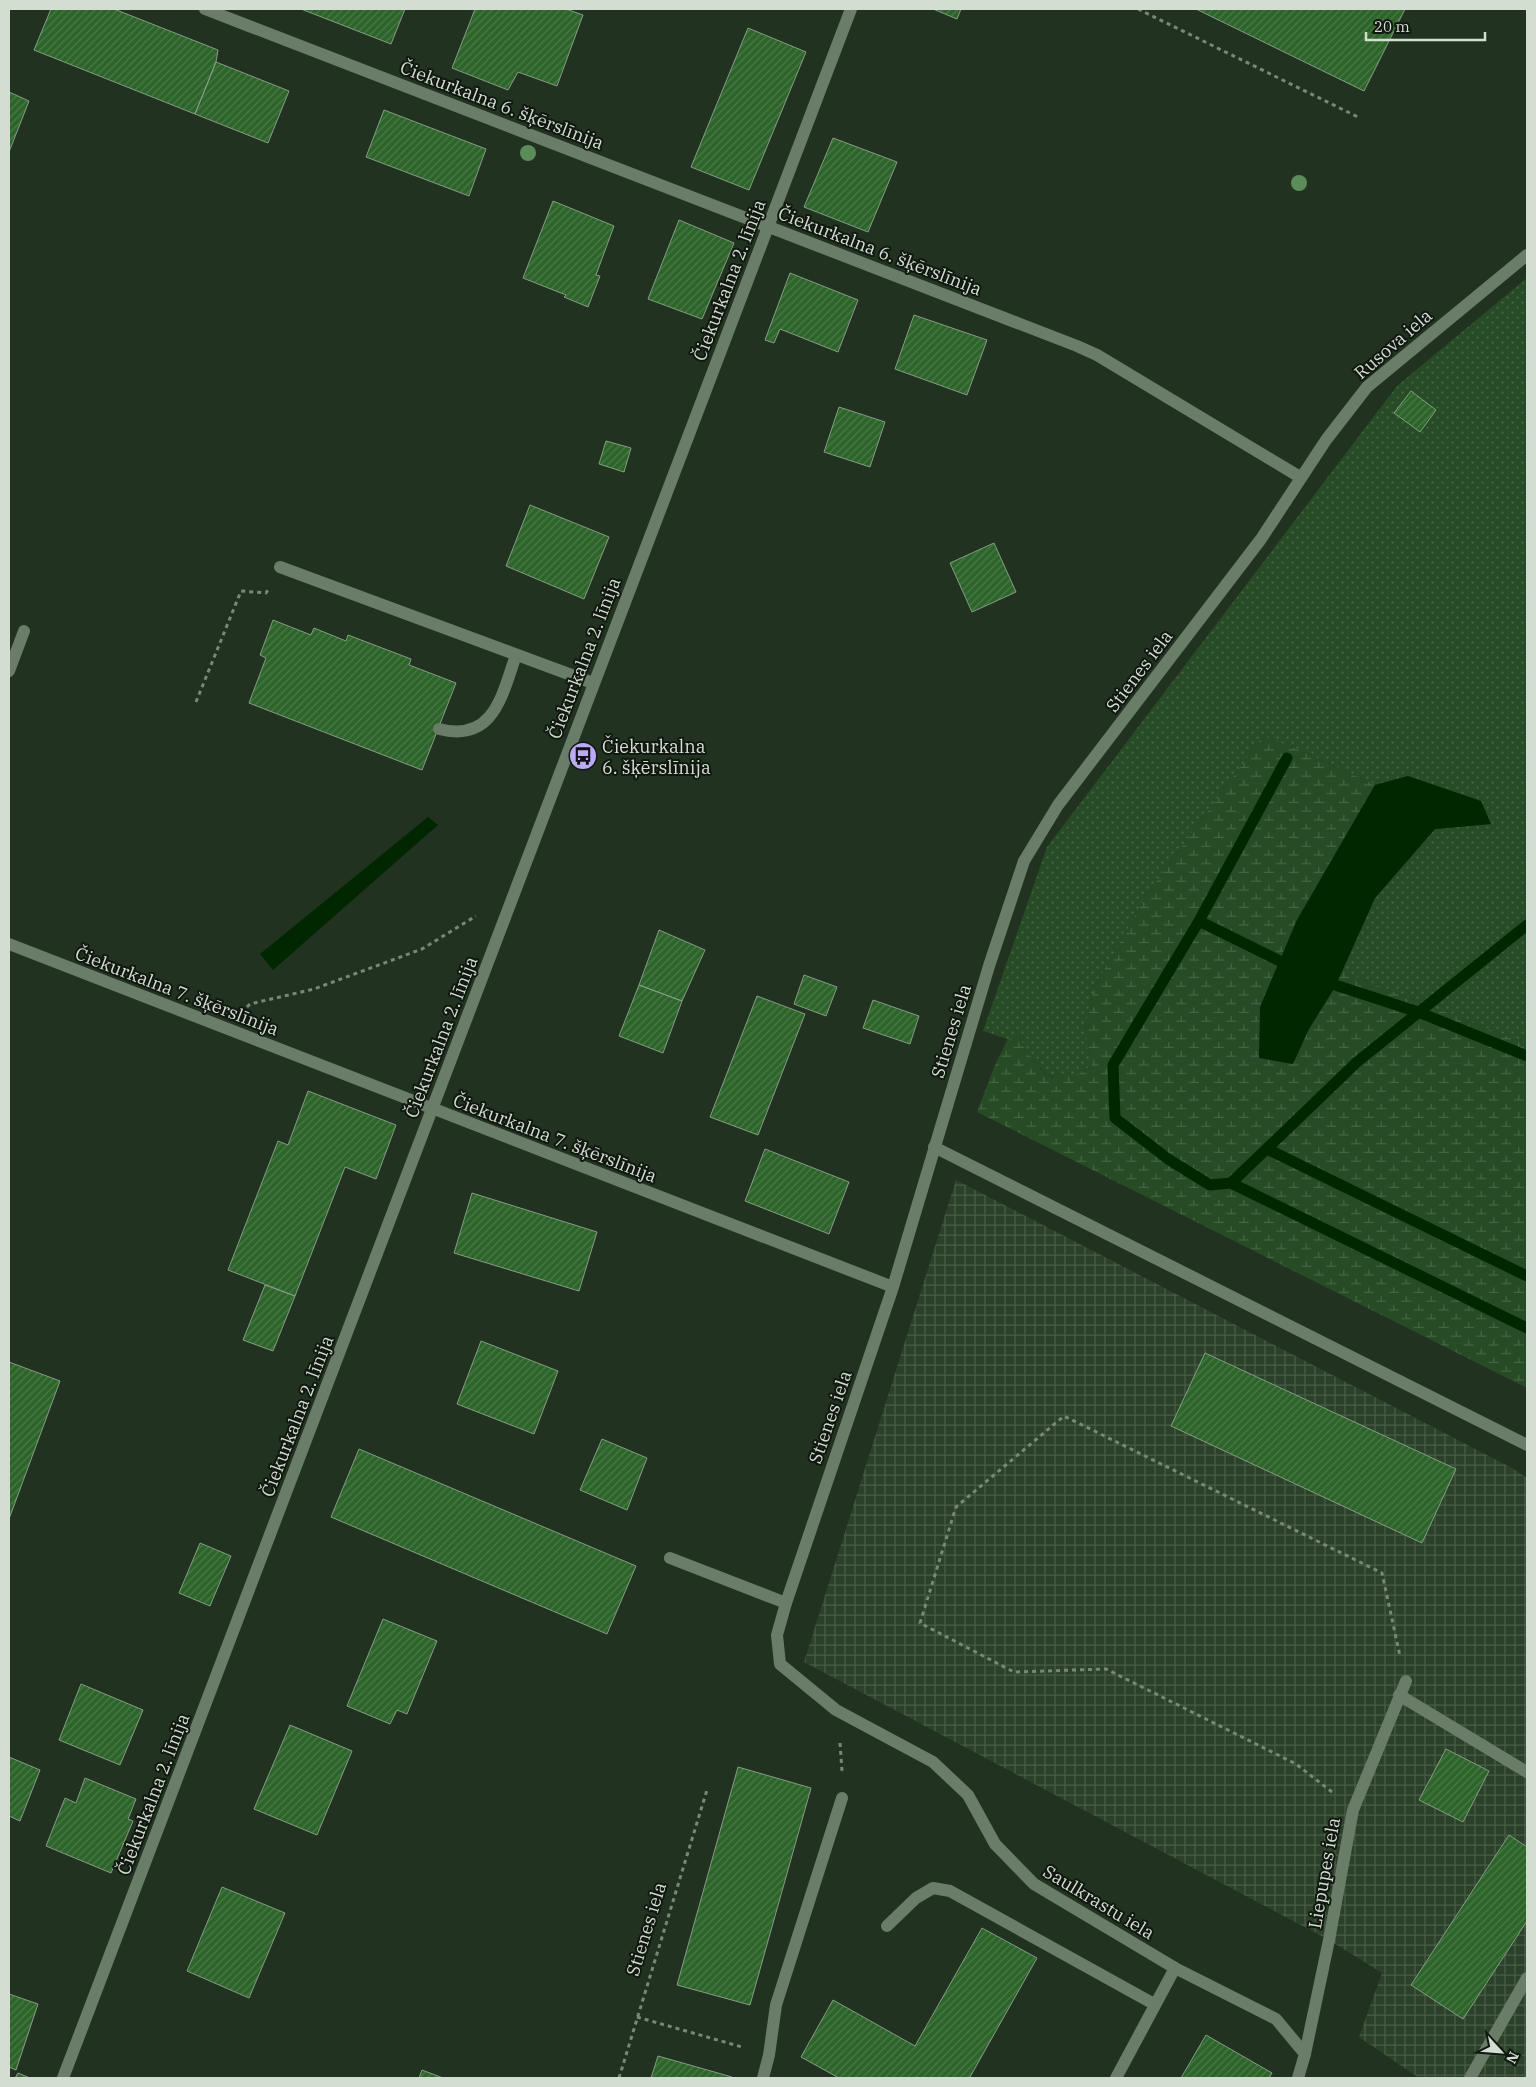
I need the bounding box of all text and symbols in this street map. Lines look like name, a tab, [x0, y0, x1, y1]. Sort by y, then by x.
scale bar	[1366, 10, 1485, 42]
text: 20 m	[1374, 17, 1410, 36]
street label: Čiekurkalna 6. šķērslīnija	[397, 55, 608, 155]
street label: Čiekurkalna 2. līnija	[687, 196, 770, 364]
street label: Čiekurkalna 6. šķērslīnija	[775, 201, 986, 301]
street label: Rusova iela	[1349, 304, 1437, 384]
street label: Čiekurkalna 2. līnija	[542, 574, 625, 742]
street label: Stienes iela	[1101, 625, 1177, 717]
place label: Čiekurkalna 6. šķērslīnija	[602, 734, 711, 779]
bus stop icon: Čiekurkalna 6. šķērslīnija	[568, 741, 598, 771]
street label: Čiekurkalna 7. šķērslīnija	[72, 941, 283, 1041]
street label: Čiekurkalna 2. līnija	[399, 953, 482, 1121]
street label: Stienes iela	[926, 981, 976, 1081]
street label: Čiekurkalna 7. šķērslīnija	[450, 1088, 661, 1188]
street label: Čiekurkalna 2. līnija	[255, 1332, 338, 1500]
street label: Stienes iela	[803, 1367, 857, 1467]
street label: Čiekurkalna 2. līnija	[111, 1710, 194, 1878]
street label: Liepupes iela	[1303, 1815, 1345, 1930]
street label: Saulkrastu iela	[1039, 1860, 1159, 1944]
street label: Stienes iela	[621, 1879, 671, 1979]
north arrow	[1476, 2027, 1526, 2077]
text: N	[1502, 2049, 1523, 2067]

